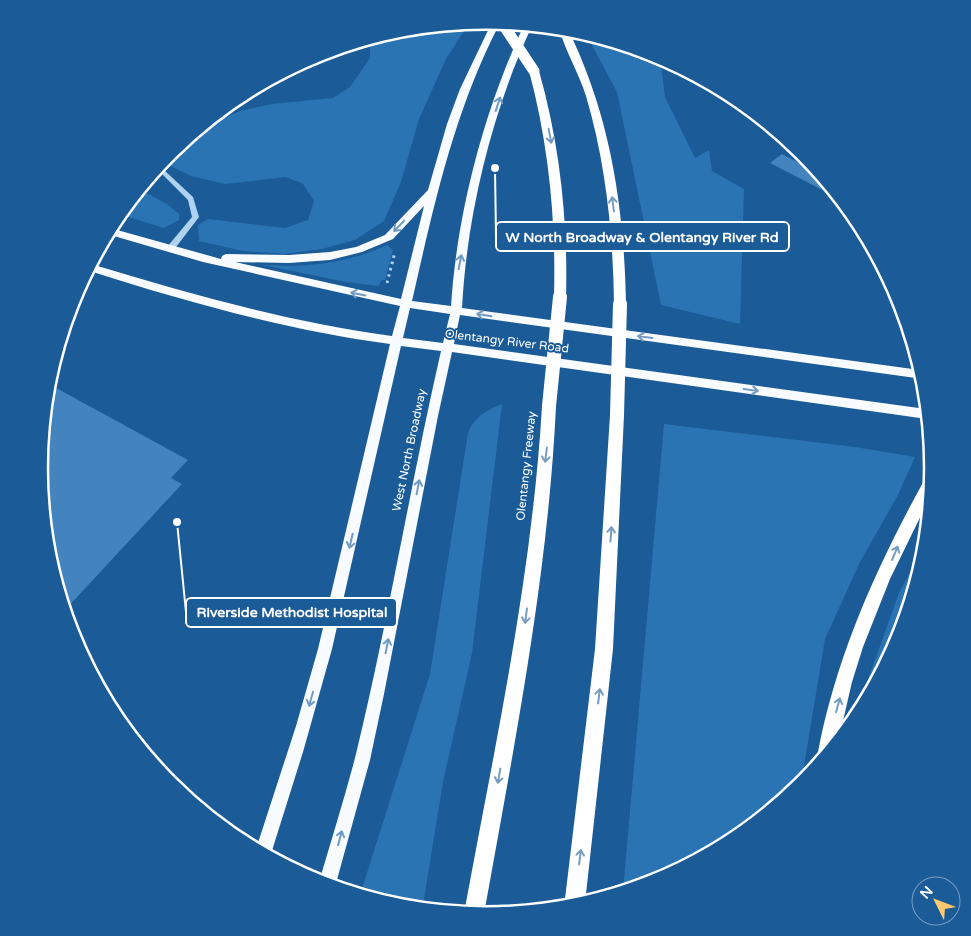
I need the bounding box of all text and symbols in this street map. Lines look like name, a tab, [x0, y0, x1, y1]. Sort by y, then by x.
one-way arrow	[493, 97, 503, 113]
one-way arrow	[546, 127, 555, 143]
one-way arrow	[608, 196, 618, 212]
one-way arrow	[393, 220, 405, 232]
callout: W North Broadway & Olentangy River Rd	[496, 222, 789, 251]
text: W North Broadway & Olentangy River Rd	[505, 229, 779, 246]
one-way arrow	[456, 255, 466, 271]
one-way arrow	[350, 288, 366, 298]
one-way arrow	[476, 310, 492, 320]
street label: Olentangy River Road	[444, 326, 570, 356]
one-way arrow	[637, 332, 653, 342]
one-way arrow	[743, 386, 759, 396]
street label: West North Broadway	[389, 387, 429, 513]
street label: Olentangy Freeway	[513, 410, 539, 521]
one-way arrow	[540, 446, 550, 462]
one-way arrow	[414, 479, 423, 495]
one-way arrow	[607, 526, 616, 542]
one-way arrow	[346, 533, 355, 549]
one-way arrow	[890, 546, 900, 561]
callout: Riverside Methodist Hospital	[186, 598, 397, 627]
text: Riverside Methodist Hospital	[197, 604, 387, 621]
one-way arrow	[521, 608, 531, 624]
one-way arrow	[382, 639, 392, 655]
one-way arrow	[594, 688, 604, 704]
one-way arrow	[305, 690, 315, 706]
one-way arrow	[833, 697, 843, 713]
one-way arrow	[493, 768, 503, 784]
one-way arrow	[336, 830, 346, 846]
one-way arrow	[575, 850, 585, 866]
north arrow	[911, 876, 961, 926]
text: N	[917, 883, 937, 903]

